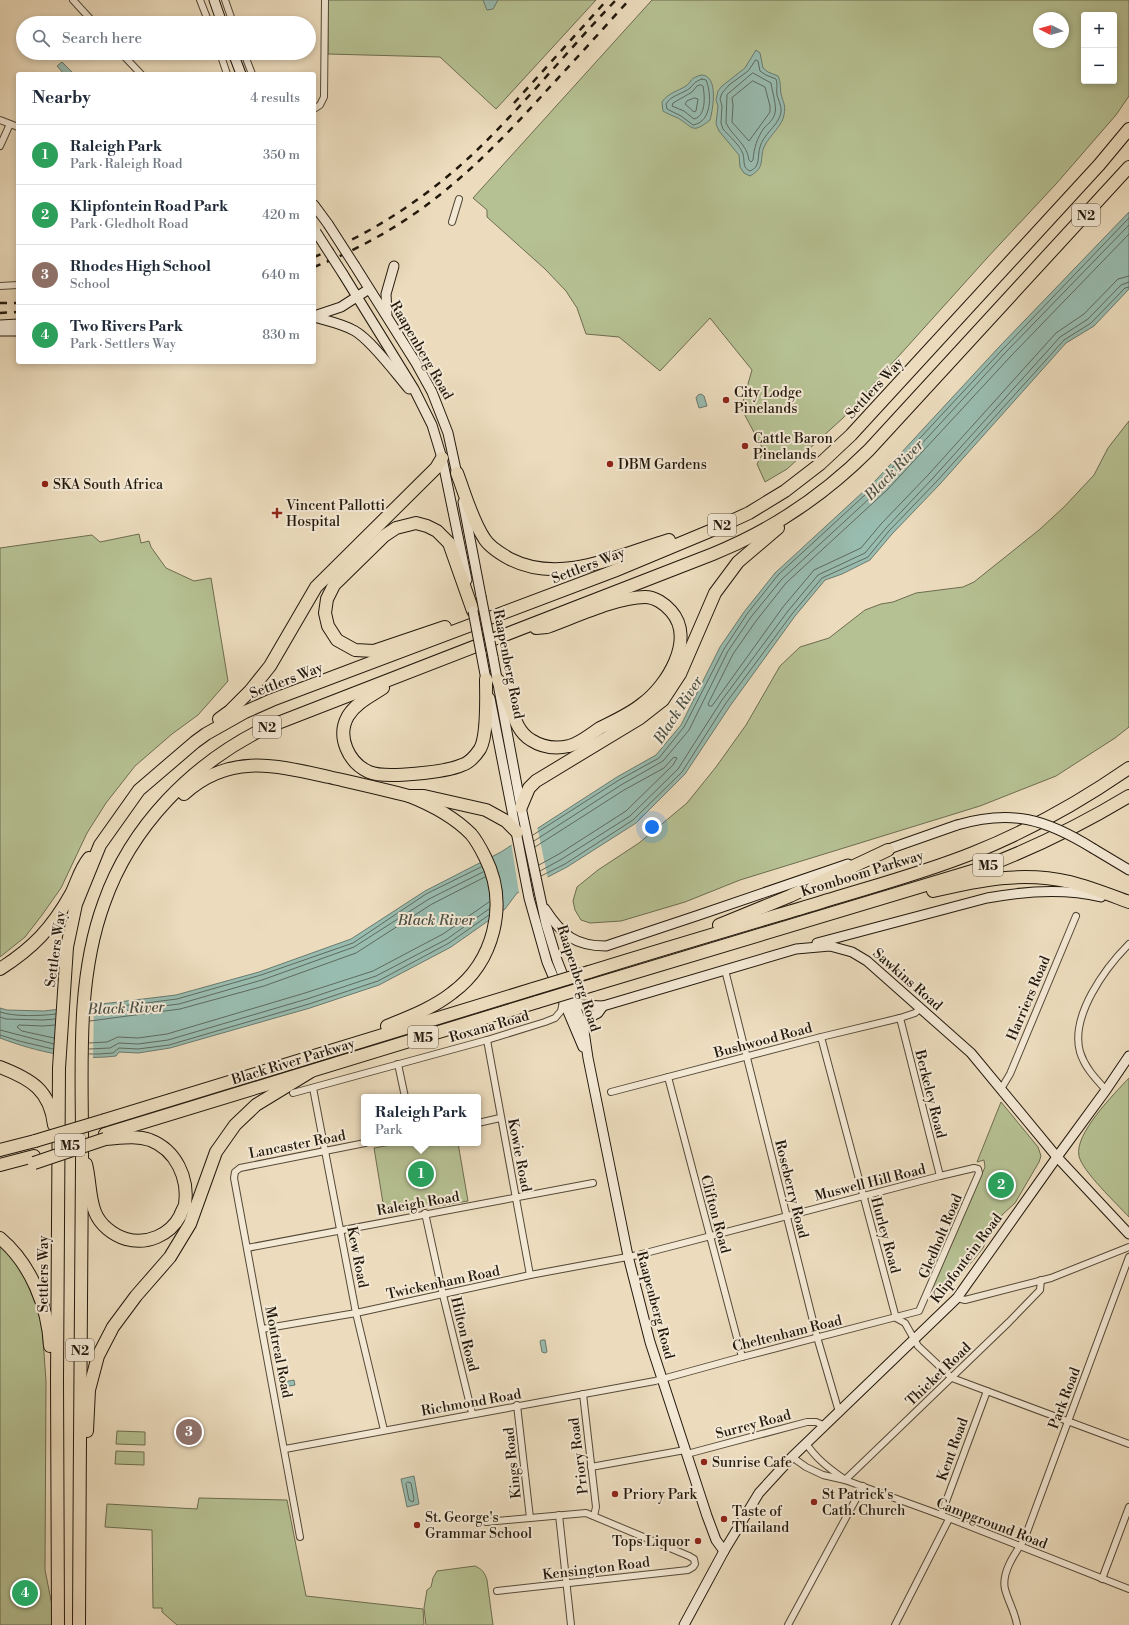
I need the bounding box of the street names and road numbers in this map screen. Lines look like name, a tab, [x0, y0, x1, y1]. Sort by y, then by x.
road number: N2	[1072, 204, 1100, 226]
street label: Raapenberg Road	[386, 298, 457, 403]
street label: Settlers Way	[842, 354, 908, 423]
road number: N2	[708, 514, 736, 536]
street label: Settlers Way	[549, 544, 628, 588]
street label: Raapenberg Road	[489, 608, 527, 721]
street label: Settlers Way	[247, 659, 326, 703]
road number: N2	[253, 716, 281, 738]
street label: Kromboom Parkway	[799, 847, 926, 901]
road number: M5	[973, 854, 1003, 876]
street label: Settlers Way	[42, 910, 70, 989]
street label: Raapenberg Road	[552, 923, 604, 1034]
street label: Sawkins Road	[869, 945, 946, 1015]
street label: Harriers Road	[1003, 953, 1055, 1043]
street label: Roxana Road	[447, 1007, 531, 1047]
street label: Bushwood Road	[711, 1019, 814, 1063]
road number: M5	[408, 1026, 438, 1048]
street label: Black River Parkway	[229, 1035, 357, 1090]
street label: Berkeley Road	[910, 1047, 950, 1140]
street label: Kowie Road	[503, 1117, 535, 1193]
street label: Lancaster Road	[247, 1127, 347, 1163]
road number: M5	[55, 1134, 85, 1156]
street label: Roseberry Road	[770, 1138, 812, 1240]
street label: Muswell Hill Road	[813, 1160, 928, 1205]
street label: Clifton Road	[696, 1173, 734, 1255]
street label: Raleigh Road	[375, 1188, 461, 1220]
street label: Gledholt Road	[915, 1191, 967, 1281]
street label: Hurley Road	[866, 1195, 904, 1275]
street label: Klipfontein Road	[927, 1210, 1007, 1307]
street label: Kew Road	[342, 1225, 372, 1289]
street label: Settlers Way	[35, 1235, 53, 1313]
street label: Raapenberg Road	[632, 1249, 678, 1361]
street label: Twickenham Road	[385, 1262, 502, 1304]
street label: Hilton Road	[446, 1295, 482, 1373]
street label: Montreal Road	[260, 1305, 296, 1400]
street label: Cheltenham Road	[730, 1312, 844, 1356]
road number: N2	[66, 1339, 94, 1361]
street label: Thicket Road	[902, 1339, 975, 1410]
street label: Park Road	[1045, 1365, 1085, 1432]
street label: Richmond Road	[420, 1385, 523, 1421]
street label: Surrey Road	[714, 1406, 793, 1444]
street label: Kent Road	[933, 1415, 973, 1483]
street label: Priory Road	[565, 1416, 593, 1495]
street label: Kings Road	[500, 1426, 526, 1500]
street label: Campground Road	[933, 1494, 1050, 1553]
street label: Kensington Road	[541, 1553, 651, 1585]

